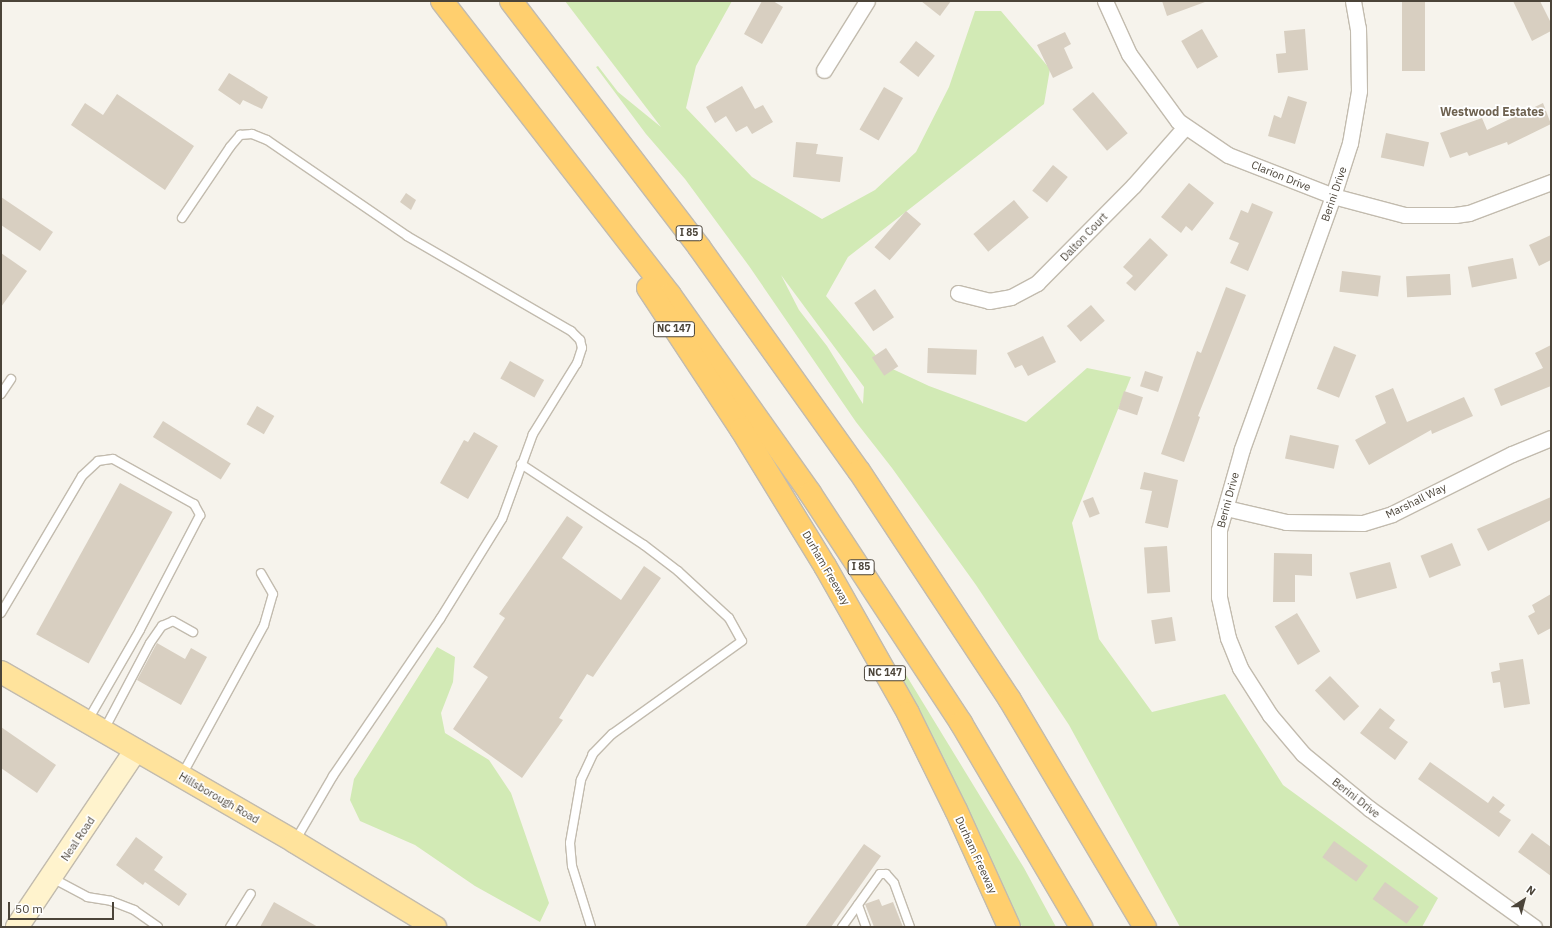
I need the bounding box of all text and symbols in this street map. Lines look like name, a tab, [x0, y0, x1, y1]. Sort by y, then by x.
district label: Westwood Estates	[1440, 105, 1544, 119]
street label: Clarion Drive	[1249, 158, 1313, 194]
street label: Berini Drive	[1318, 165, 1350, 223]
street label: Dalton Court	[1058, 210, 1110, 264]
road number: I 85	[675, 225, 703, 241]
road number: NC 147	[652, 321, 696, 337]
street label: Berini Drive	[1214, 471, 1242, 529]
street label: Marshall Way	[1384, 481, 1448, 521]
street label: Durham Freeway	[799, 529, 853, 607]
road number: I 85	[847, 559, 875, 575]
road number: NC 147	[863, 665, 907, 681]
street label: Hillsborough Road	[176, 770, 262, 826]
street label: Berini Drive	[1329, 775, 1383, 821]
street label: Neal Road	[58, 814, 98, 864]
street label: Durham Freeway	[952, 814, 1000, 896]
north arrow	[1504, 880, 1544, 920]
text: N	[1524, 882, 1538, 898]
scale bar	[10, 894, 116, 920]
text: 50 m	[15, 901, 43, 916]

